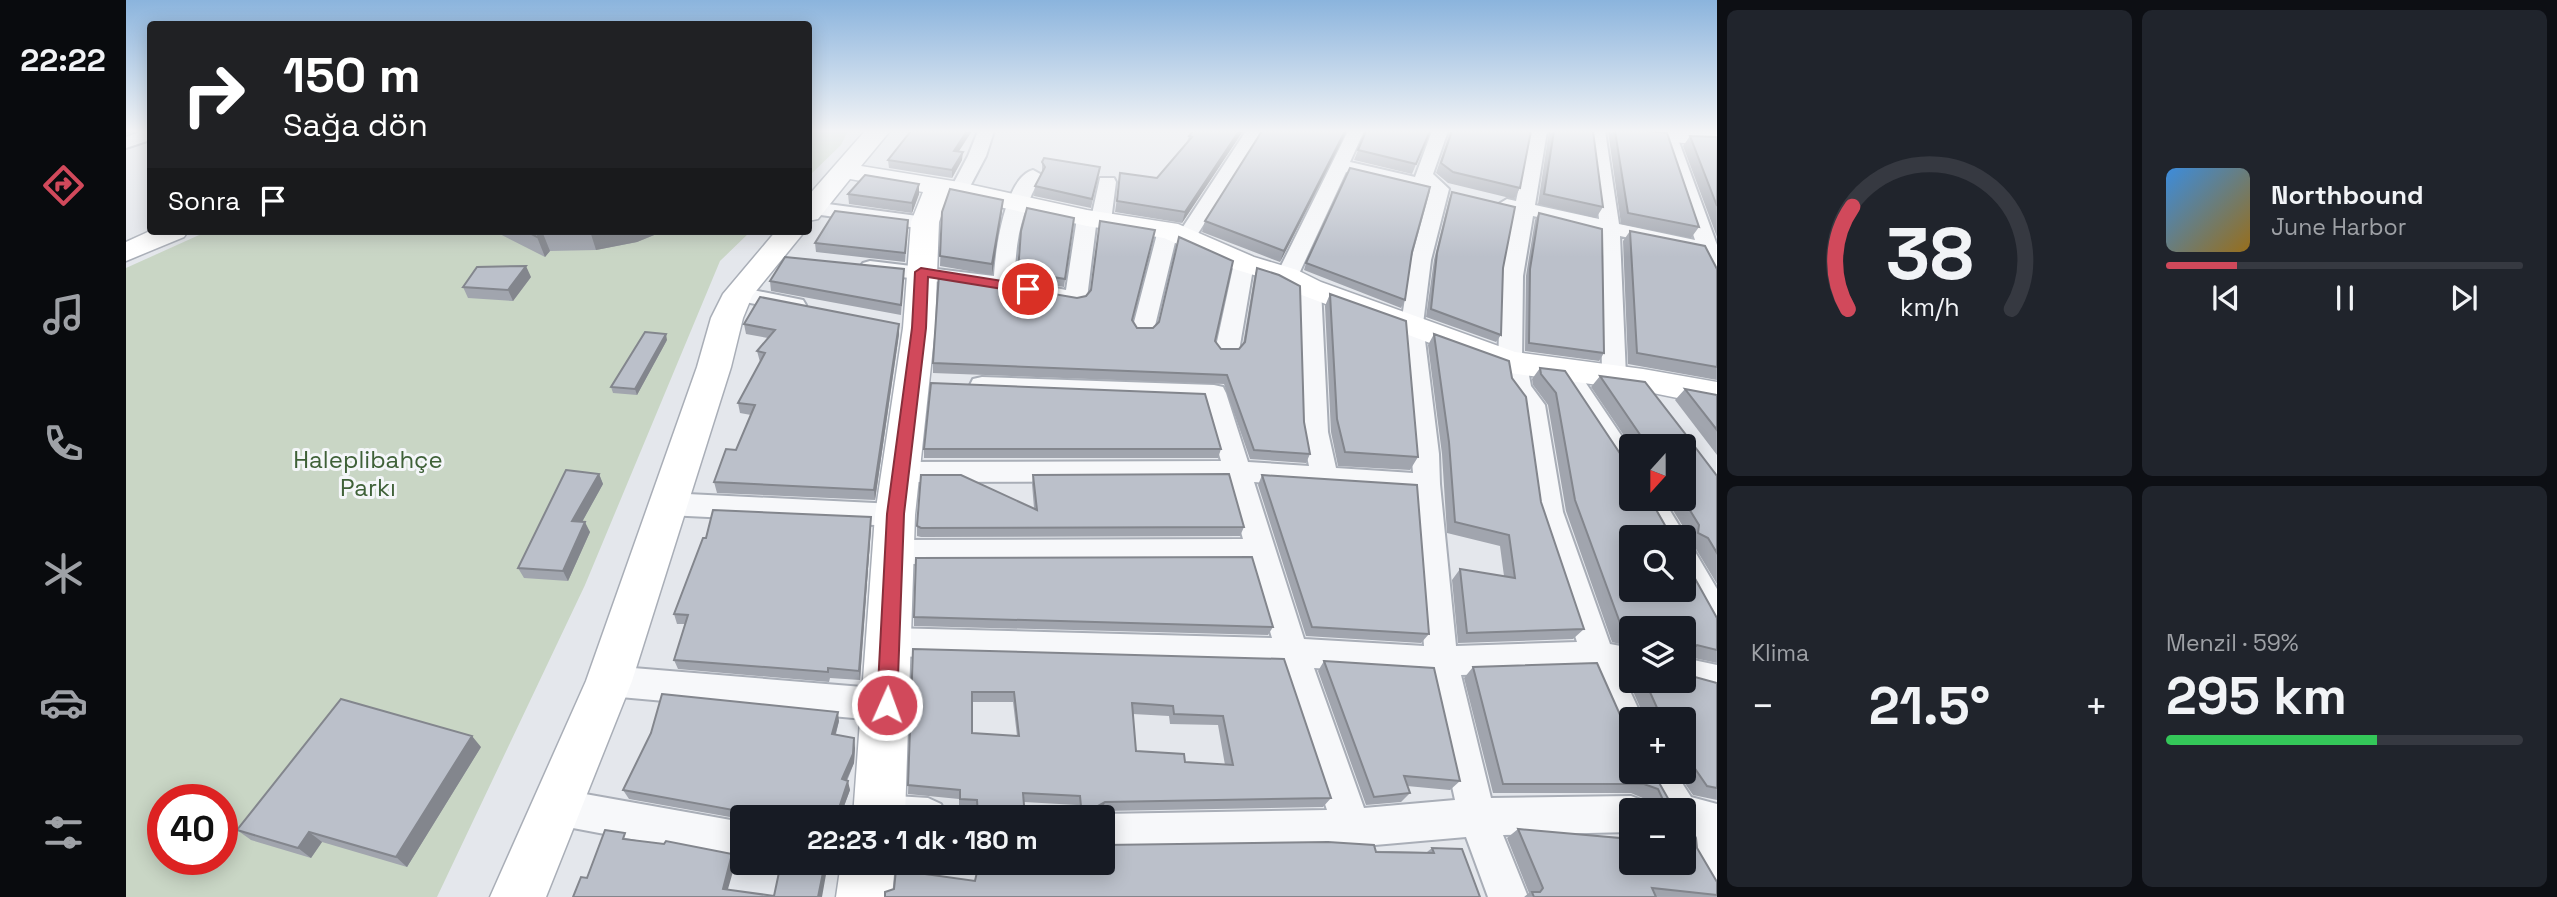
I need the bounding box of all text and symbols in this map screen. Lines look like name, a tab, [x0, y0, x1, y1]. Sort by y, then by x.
text: 22:22	[20, 40, 106, 80]
text: 150 m	[283, 44, 421, 106]
icon: right	[168, 49, 259, 140]
text: Sağa dön	[283, 105, 428, 145]
icon: directions	[39, 161, 88, 210]
text: Northbound	[2271, 178, 2424, 212]
icon: arrive	[254, 182, 292, 220]
text: Sonra	[168, 184, 240, 218]
text: 38	[1886, 207, 1973, 300]
text: June Harbor	[2271, 212, 2406, 242]
pin	[998, 259, 1058, 319]
icon: arrive	[1009, 270, 1047, 308]
icon: previous	[2207, 279, 2245, 317]
icon: pause	[2326, 279, 2364, 317]
icon: next	[2445, 279, 2483, 317]
icon: music	[39, 290, 88, 339]
text: km/h	[1900, 291, 1959, 323]
icon: phone	[39, 419, 88, 468]
north arrow	[1619, 434, 1696, 511]
map controls	[1619, 434, 1696, 875]
park label: Haleplibahçe Parkı	[293, 444, 443, 503]
button: search	[1619, 525, 1696, 602]
icon: climate	[39, 549, 88, 598]
button: layers	[1619, 616, 1696, 693]
text: Menzil · 59%	[2166, 628, 2299, 658]
text: Klima	[1751, 638, 1809, 668]
text: 295 km	[2166, 663, 2347, 729]
position arrow	[850, 668, 924, 742]
text: 21.5°	[1869, 673, 1990, 739]
icon: car	[39, 678, 88, 727]
text: −	[1751, 682, 1775, 730]
text: +	[2084, 682, 2108, 730]
button: +	[1619, 707, 1696, 784]
speed limit sign: 40	[147, 784, 238, 875]
button: −	[1619, 798, 1696, 875]
icon: filters	[39, 808, 88, 857]
text: 22:23 · 1 dk · 180 m	[807, 823, 1038, 857]

